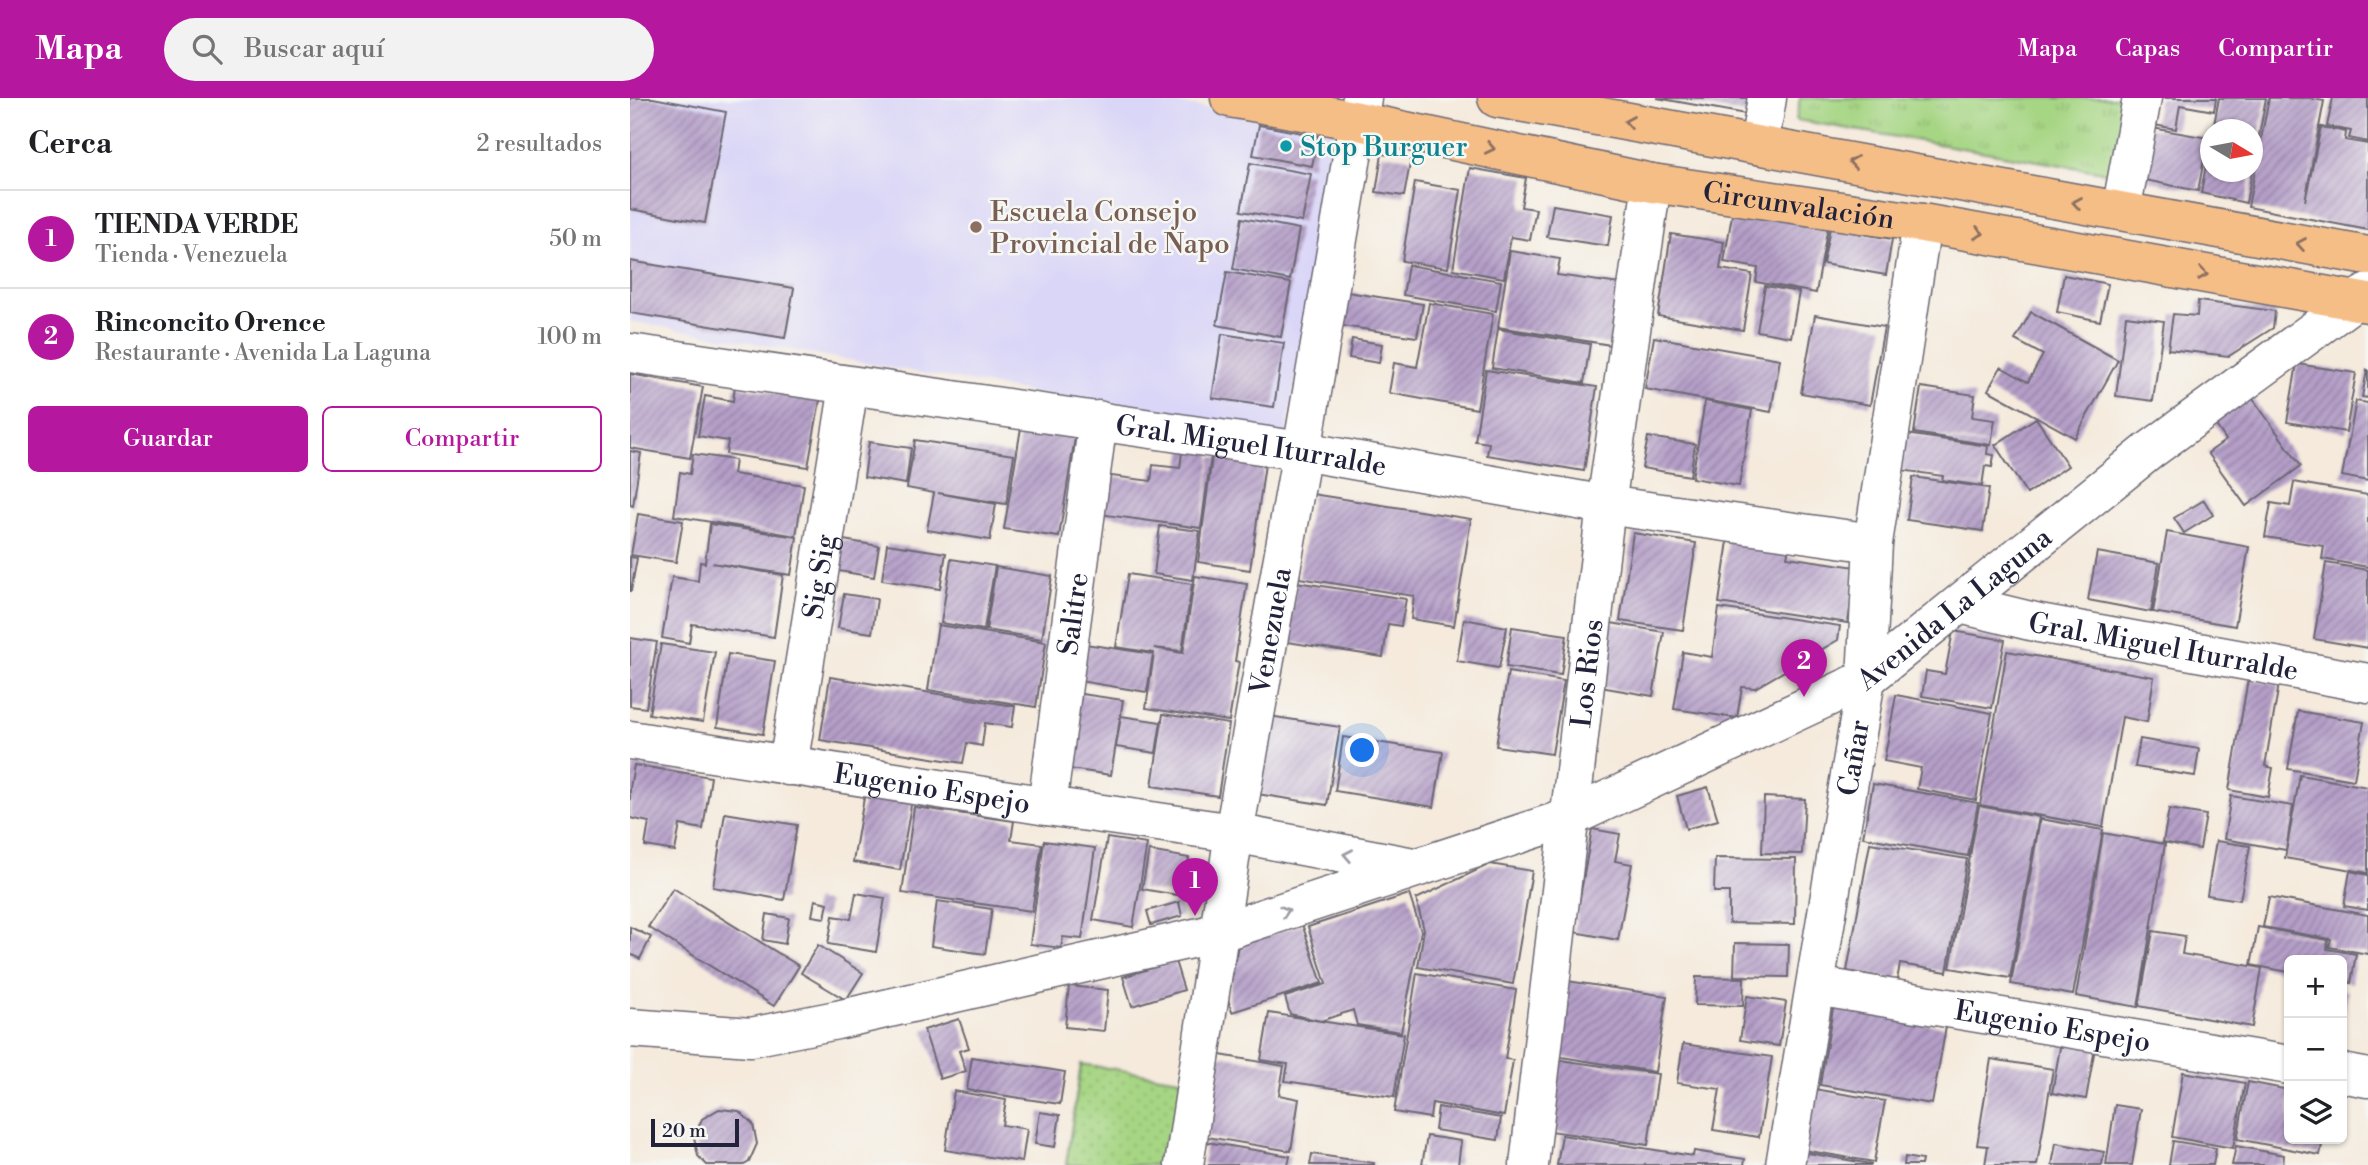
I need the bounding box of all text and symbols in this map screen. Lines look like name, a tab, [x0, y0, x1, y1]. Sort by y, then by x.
search box	[164, 18, 654, 81]
text: Mapa	[35, 29, 122, 70]
icon: search	[188, 30, 226, 68]
text: Buscar aquí	[244, 33, 384, 65]
text: Mapa	[2018, 34, 2077, 64]
text: Capas	[2115, 34, 2180, 64]
text: Compartir	[2218, 34, 2333, 64]
one-way arrow	[1623, 115, 1635, 130]
north arrow	[2200, 119, 2263, 182]
text: Cerca	[28, 125, 112, 163]
text: 2 resultados	[477, 130, 602, 158]
place label: Stop Burguer	[1300, 130, 1468, 165]
marker: Stop Burguer	[1278, 138, 1294, 154]
one-way arrow	[1484, 140, 1496, 155]
one-way arrow	[1847, 155, 1859, 170]
street label: Circunvalación	[1701, 175, 1897, 238]
place label: Escuela Consejo Provincial de Napo	[990, 195, 1230, 262]
one-way arrow	[2071, 196, 2083, 211]
text: TIENDA VERDE	[95, 209, 298, 241]
marker: Escuela Consejo Provincial de Napo	[968, 219, 984, 235]
text: 1	[45, 225, 57, 253]
text: 50 m	[549, 225, 602, 253]
one-way arrow	[1973, 225, 1985, 240]
one-way arrow	[2295, 237, 2307, 252]
text: Tienda · Venezuela	[95, 241, 288, 269]
one-way arrow	[2197, 265, 2209, 280]
text: Rinconcito Orence	[95, 307, 326, 339]
text: 2	[44, 323, 58, 351]
text: 100 m	[537, 323, 602, 351]
text: Restaurante · Avenida La Laguna	[95, 339, 431, 367]
button: Guardar	[28, 406, 308, 472]
button: Compartir	[322, 406, 602, 472]
street label: Gral. Miguel Iturralde	[1113, 408, 1389, 485]
street label: Avenida La Laguna	[1850, 520, 2060, 699]
street label: Sig Sig	[796, 531, 844, 622]
street label: Venezuela	[1243, 564, 1300, 699]
street label: Salitre	[1051, 570, 1097, 657]
street label: Gral. Miguel Iturralde	[2026, 605, 2301, 689]
street label: Los Rios	[1564, 617, 1612, 730]
pin: 2	[1781, 639, 1827, 697]
street label: Cañar	[1831, 717, 1878, 798]
your location	[1345, 733, 1379, 767]
street label: Eugenio Espejo	[831, 757, 1033, 822]
one-way arrow	[1342, 848, 1354, 863]
pin: 1	[1172, 858, 1218, 916]
one-way arrow	[1279, 905, 1291, 919]
map controls	[2284, 955, 2347, 1144]
button: +	[2284, 955, 2347, 1018]
street label: Eugenio Espejo	[1952, 993, 2153, 1061]
button: −	[2284, 1018, 2347, 1081]
button: layers	[2284, 1081, 2347, 1144]
scale bar	[651, 1116, 738, 1148]
text: 20 m	[662, 1119, 706, 1143]

